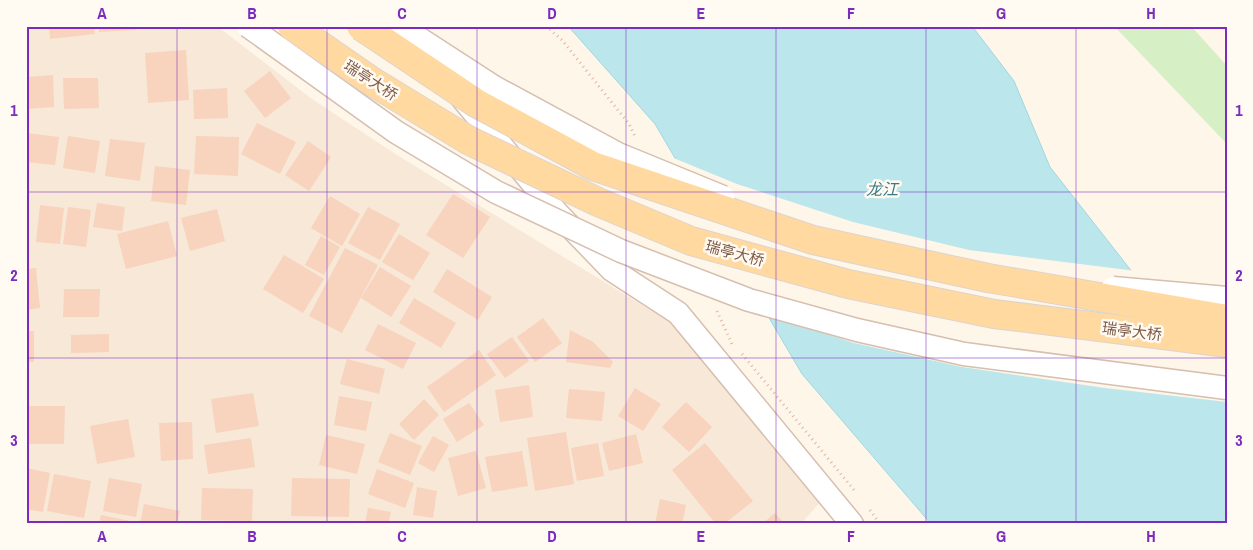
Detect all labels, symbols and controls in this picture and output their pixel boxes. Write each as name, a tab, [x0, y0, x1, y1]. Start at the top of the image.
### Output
text: A	[97, 2, 107, 24]
text: B	[247, 2, 257, 24]
text: C	[397, 2, 407, 24]
text: D	[547, 2, 557, 24]
text: E	[697, 2, 706, 24]
text: F	[847, 2, 855, 24]
text: G	[996, 2, 1006, 24]
text: H	[1146, 2, 1156, 24]
street label: 瑞亭大桥	[340, 55, 402, 105]
text: 1	[10, 99, 18, 121]
text: 1	[1235, 99, 1243, 121]
water label: 龙江	[866, 178, 900, 200]
street label: 瑞亭大桥	[703, 235, 767, 271]
text: 2	[10, 264, 18, 286]
text: 2	[1235, 264, 1243, 286]
street label: 瑞亭大桥	[1101, 317, 1163, 345]
text: 3	[10, 429, 18, 451]
text: 3	[1235, 429, 1243, 451]
text: A	[97, 525, 107, 547]
text: B	[247, 525, 257, 547]
text: C	[397, 525, 407, 547]
text: D	[547, 525, 557, 547]
text: E	[697, 525, 706, 547]
text: F	[847, 525, 855, 547]
text: G	[996, 525, 1006, 547]
text: H	[1146, 525, 1156, 547]

